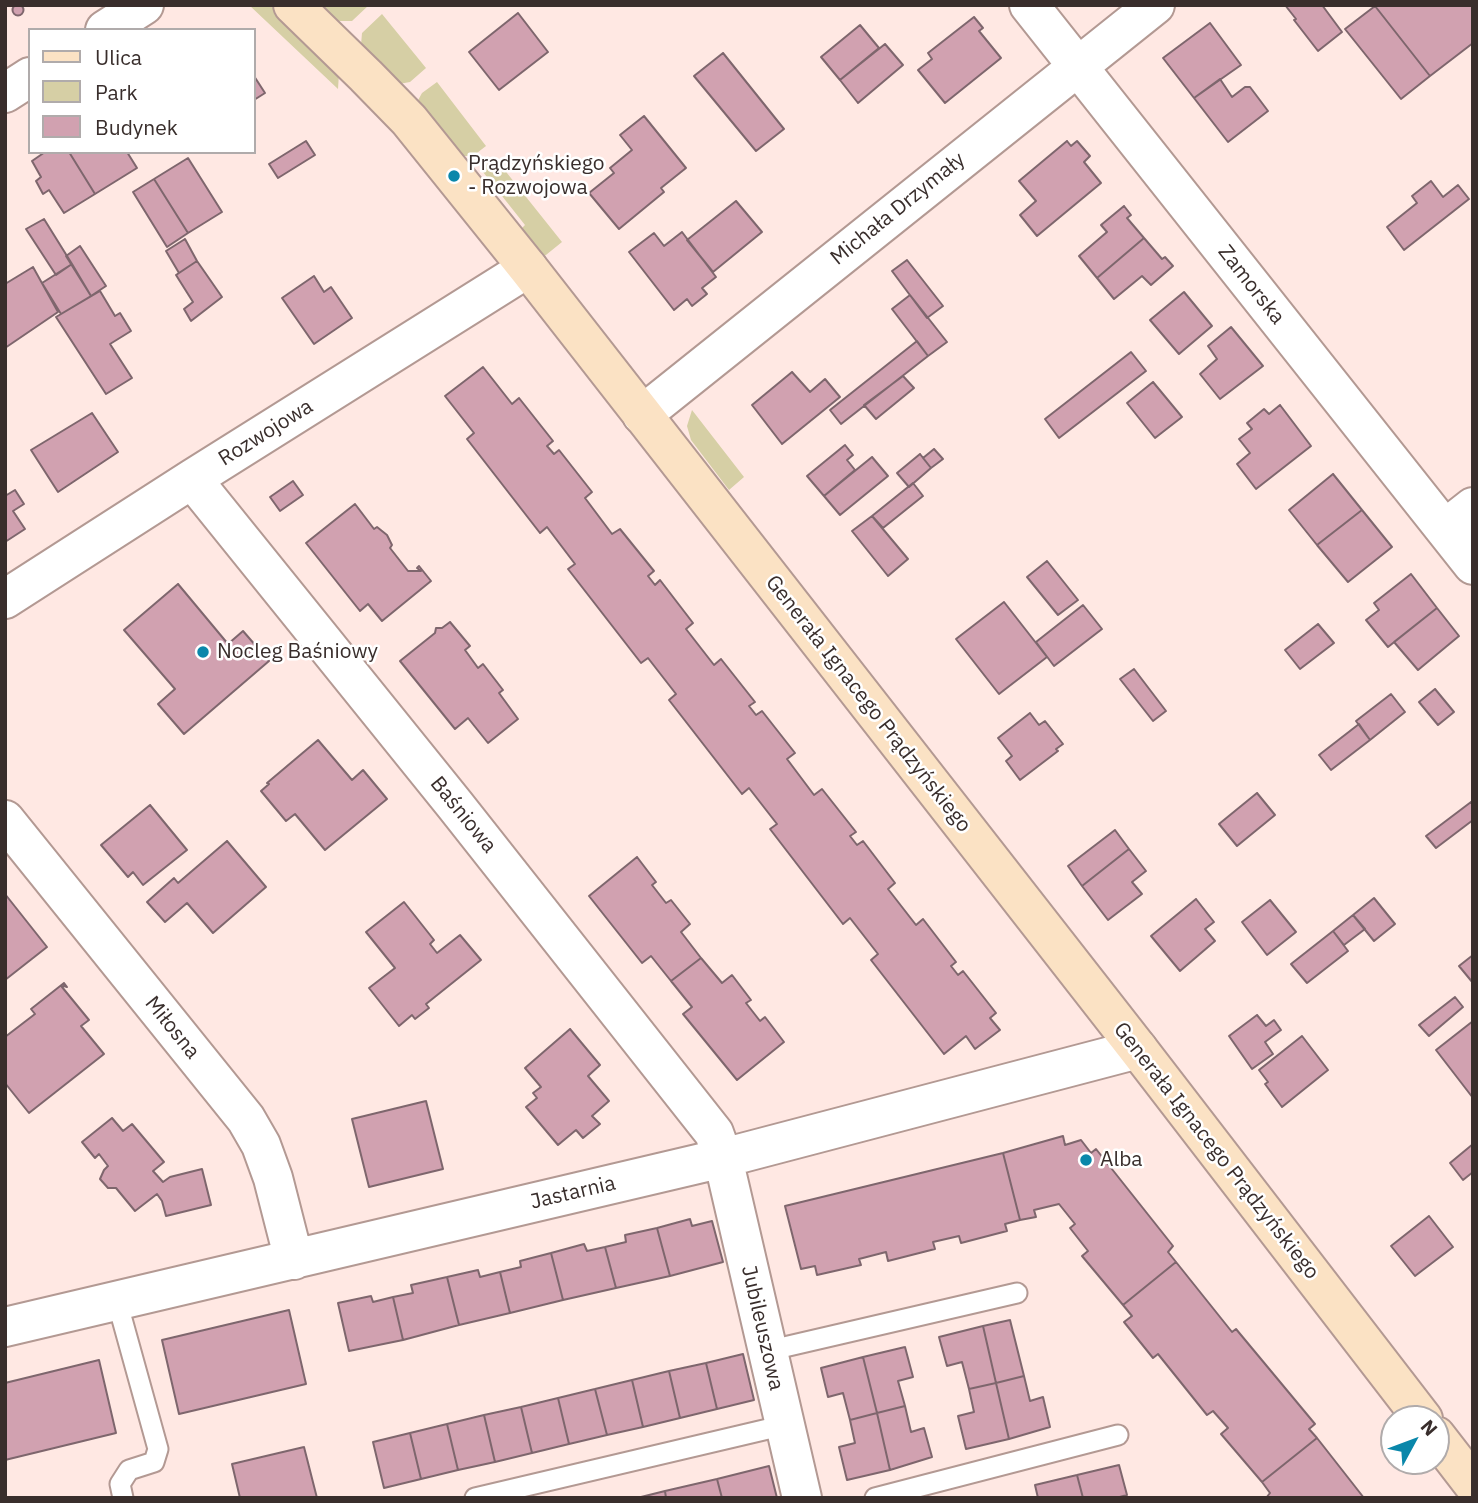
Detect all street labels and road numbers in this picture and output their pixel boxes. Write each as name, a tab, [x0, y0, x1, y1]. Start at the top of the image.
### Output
street label: Michała Drzymały	[826, 147, 970, 271]
street label: Zamorska	[1212, 240, 1290, 330]
street label: Rozwojowa	[214, 394, 318, 472]
street label: Generała Ignacego Prądzyńskiego	[760, 570, 976, 838]
street label: Baśniowa	[425, 772, 501, 858]
street label: Miłosna	[139, 992, 205, 1064]
street label: Generała Ignacego Prądzyńskiego	[1108, 1017, 1324, 1285]
street label: Jastarnia	[528, 1171, 618, 1215]
street label: Jubileuszowa	[735, 1263, 789, 1393]

